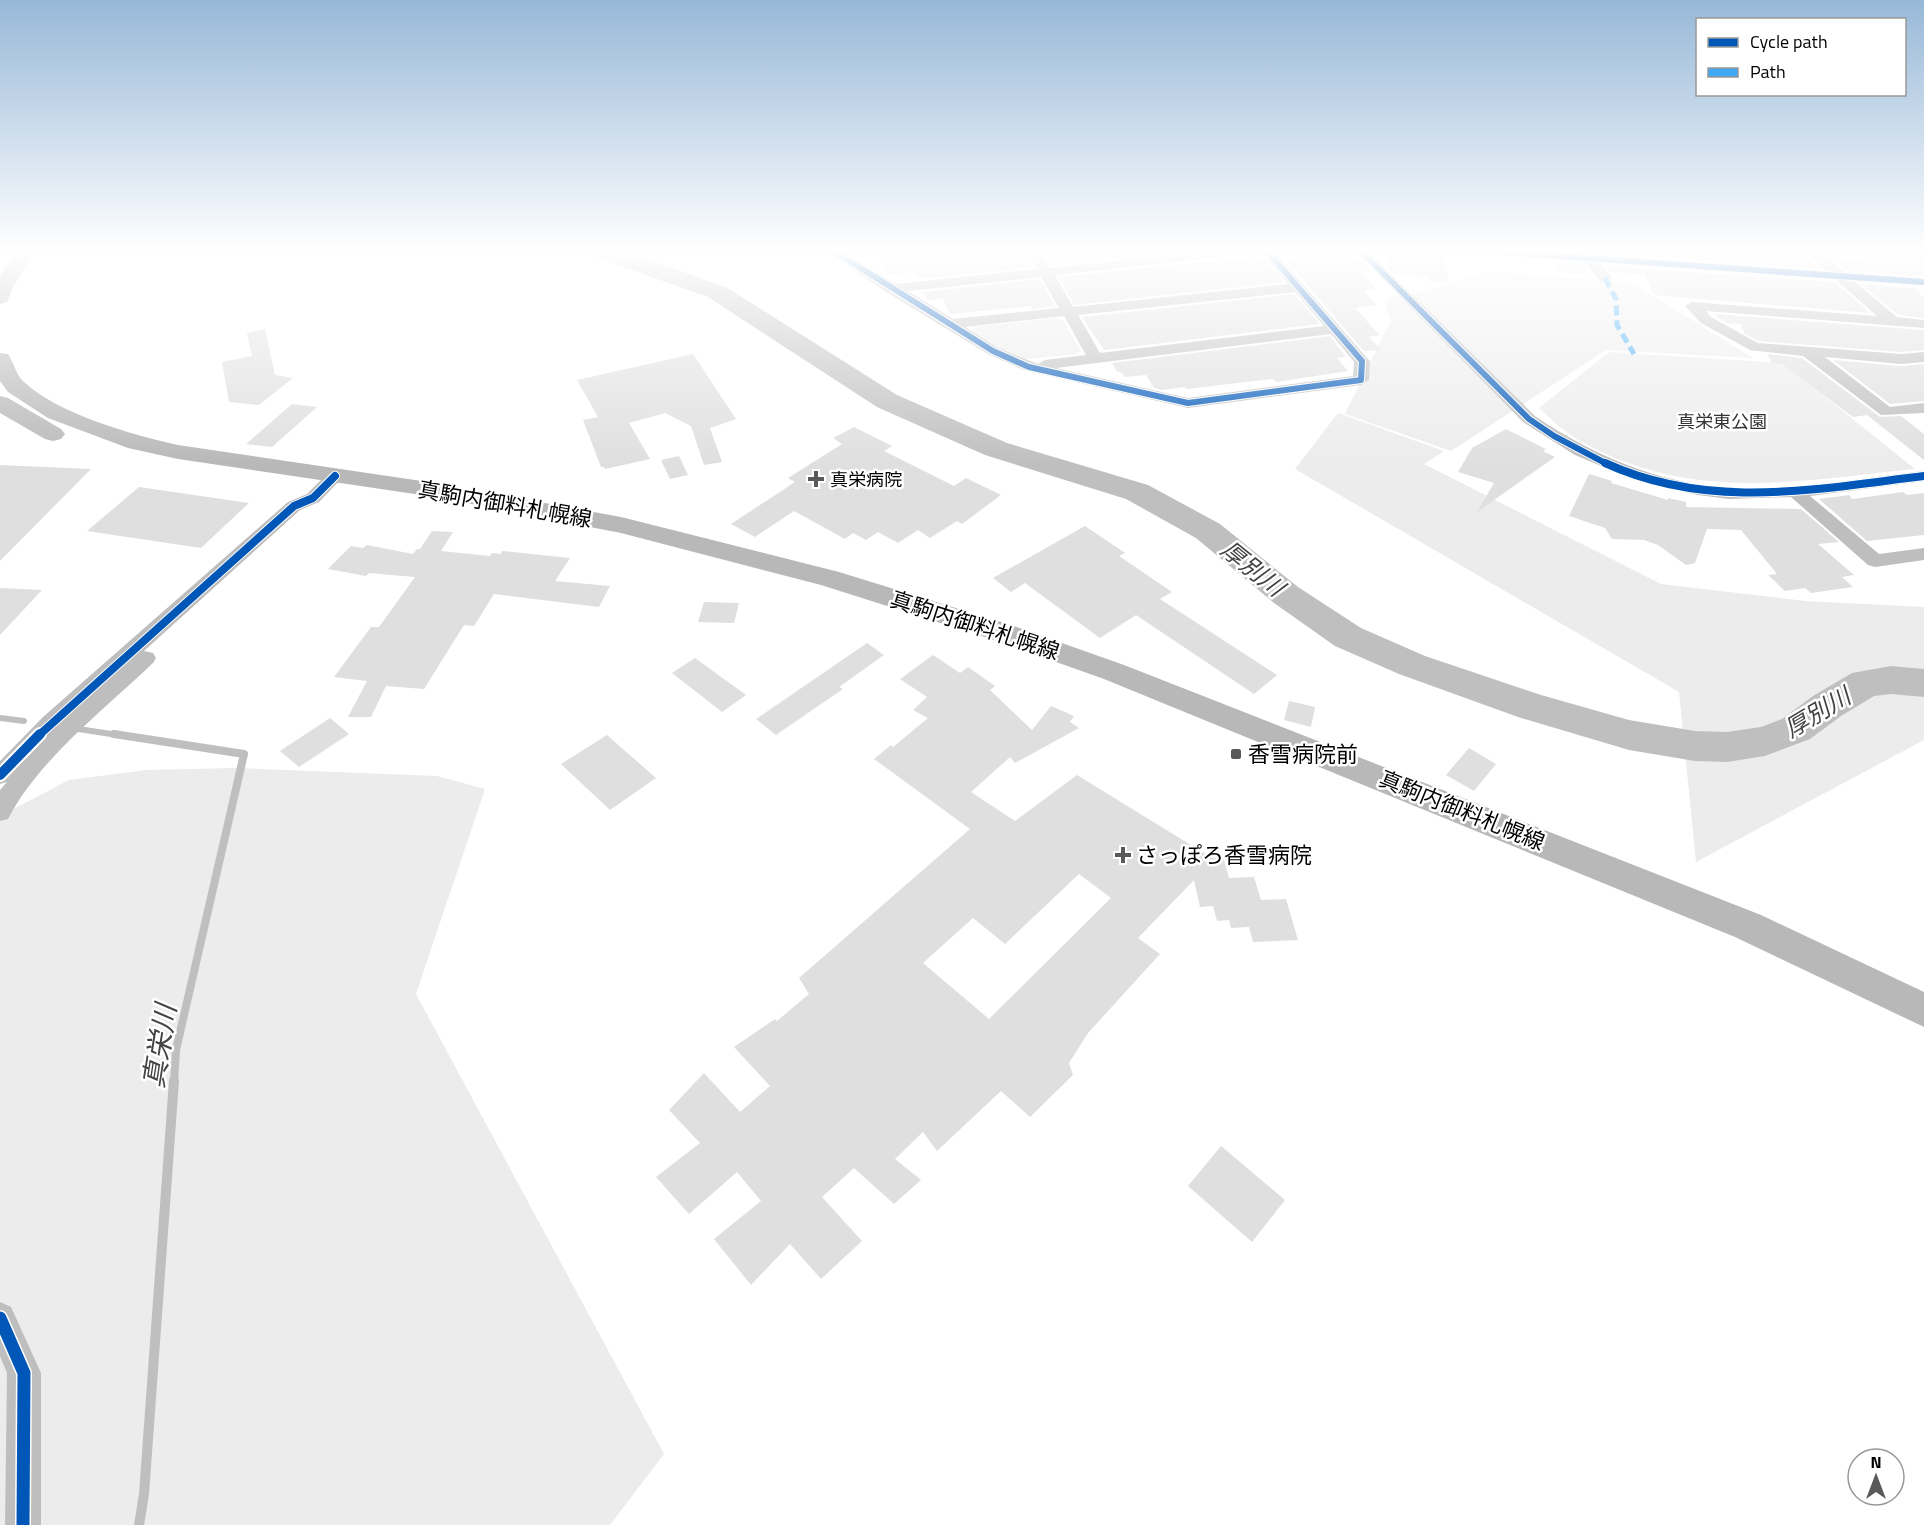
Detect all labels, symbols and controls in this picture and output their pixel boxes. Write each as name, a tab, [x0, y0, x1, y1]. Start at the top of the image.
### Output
legend	[1696, 18, 1906, 96]
text: Cycle path	[1750, 28, 1828, 55]
text: Path	[1750, 58, 1786, 85]
park label: 真栄東公園	[1677, 408, 1767, 435]
place label: 真栄病院	[830, 466, 902, 493]
marker: 真栄病院	[807, 470, 825, 488]
street label: 真駒内御料札幌線	[415, 472, 595, 536]
water label: 厚別川	[1214, 531, 1295, 607]
street label: 真駒内御料札幌線	[886, 582, 1064, 668]
water label: 厚別川	[1777, 676, 1860, 746]
place label: 香雪病院前	[1248, 737, 1358, 771]
marker: 香雪病院前	[1229, 747, 1243, 761]
street label: 真駒内御料札幌線	[1374, 761, 1550, 859]
place label: さっぽろ香雪病院	[1136, 838, 1312, 872]
marker: さっぽろ香雪病院	[1114, 846, 1132, 864]
water label: 真栄川	[131, 998, 187, 1091]
north arrow	[1846, 1447, 1906, 1507]
text: N	[1870, 1450, 1882, 1474]

